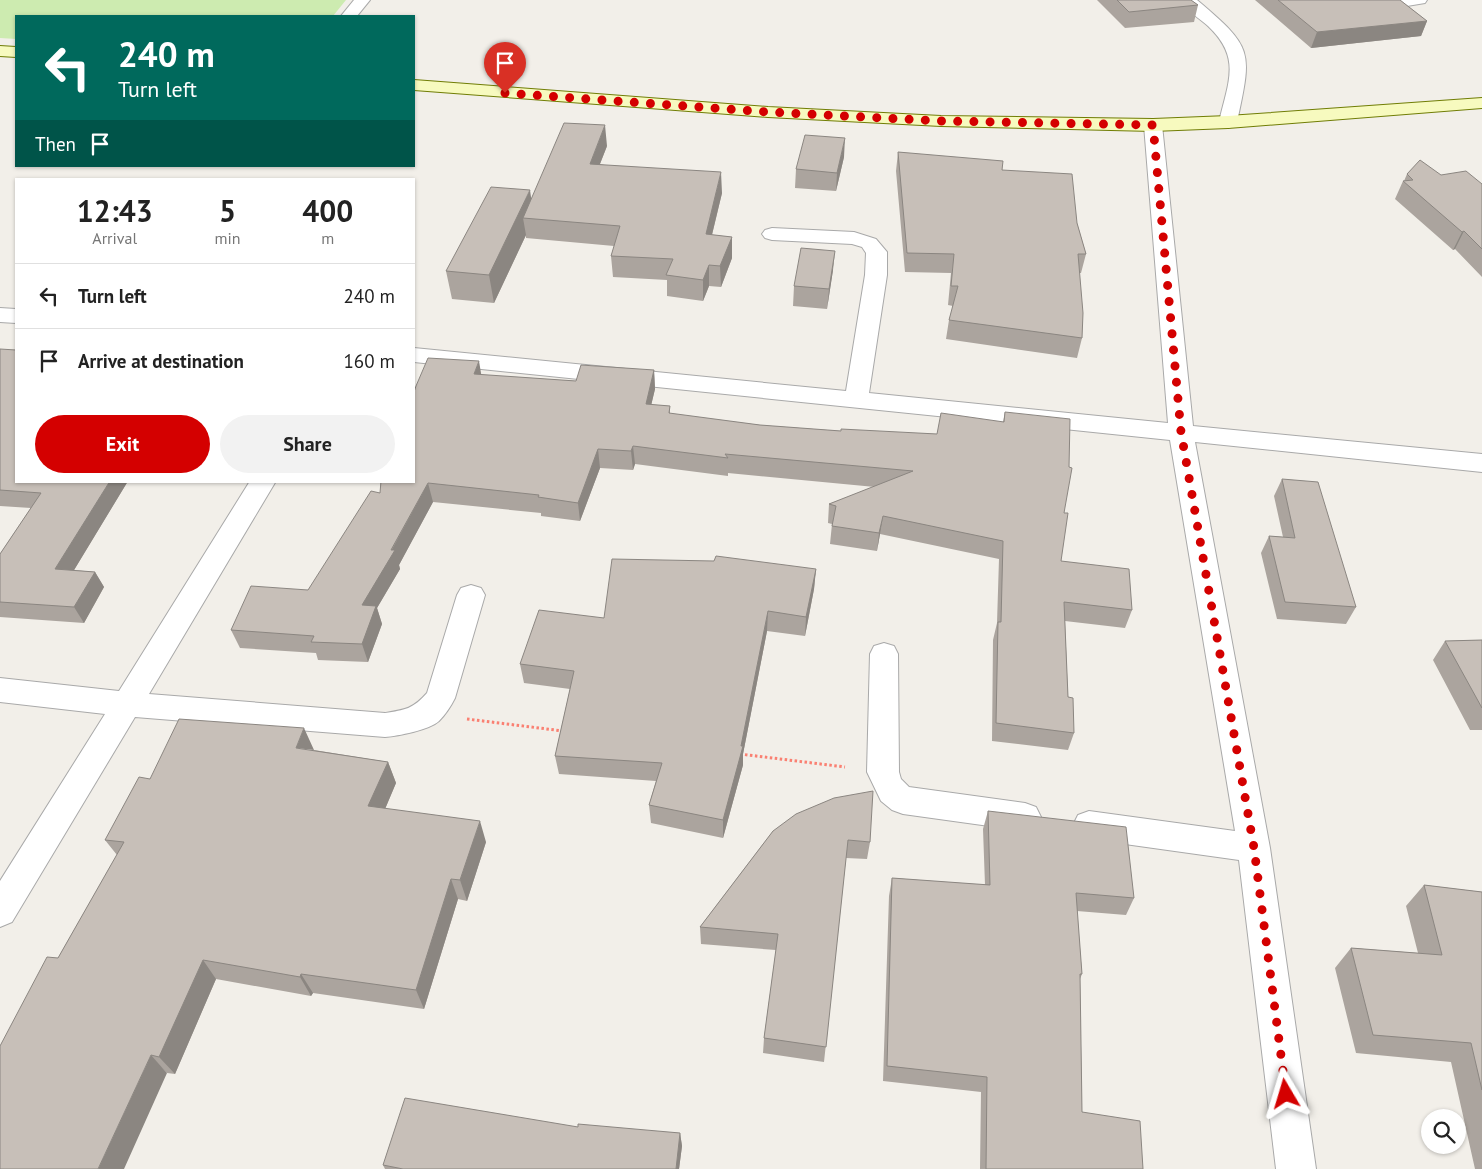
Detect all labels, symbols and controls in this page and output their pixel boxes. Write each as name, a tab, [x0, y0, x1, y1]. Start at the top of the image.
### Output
text: 240 m	[118, 31, 215, 77]
icon: left	[35, 35, 100, 100]
pin	[484, 42, 526, 93]
icon: arrive	[491, 49, 519, 77]
text: Turn left	[118, 75, 197, 103]
icon: arrive	[86, 130, 114, 158]
text: Then	[35, 132, 76, 156]
text: 12:43	[77, 191, 153, 230]
text: 5	[219, 191, 236, 230]
text: 400	[302, 191, 353, 230]
text: Arrival	[92, 228, 137, 248]
text: min	[215, 228, 241, 248]
text: m	[321, 228, 334, 248]
icon: left	[35, 282, 63, 310]
text: Turn left	[78, 284, 147, 308]
text: 240 m	[343, 284, 395, 308]
icon: arrive	[35, 347, 63, 375]
text: Arrive at destination	[78, 349, 244, 373]
text: 160 m	[343, 349, 395, 373]
button: Exit	[35, 415, 210, 473]
button: Share	[220, 415, 395, 473]
position arrow	[1259, 1067, 1311, 1119]
map controls	[1421, 1109, 1466, 1154]
button: search	[1421, 1109, 1466, 1154]

